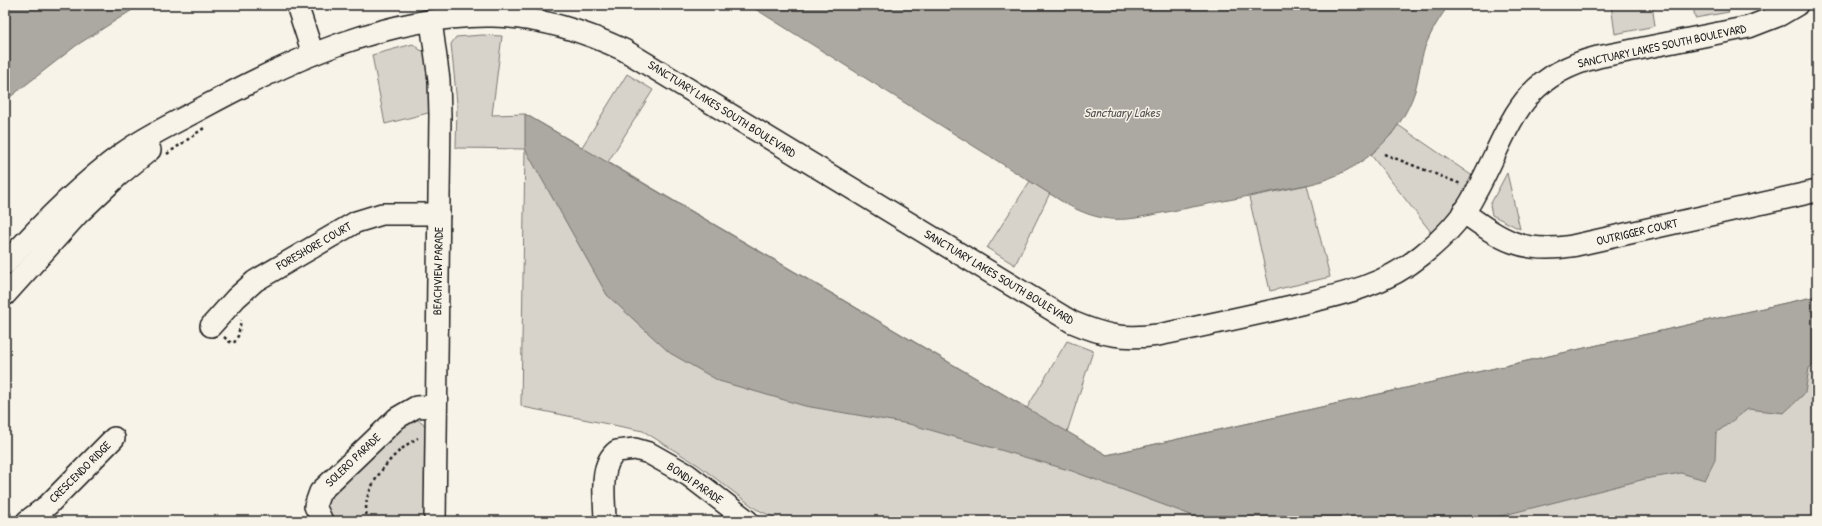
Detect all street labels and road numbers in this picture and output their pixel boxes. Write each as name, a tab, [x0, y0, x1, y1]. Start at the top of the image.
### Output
street label: SANCTUARY LAKES SOUTH BOULEVARD	[1576, 19, 1748, 72]
street label: SANCTUARY LAKES SOUTH BOULEVARD	[645, 56, 800, 161]
street label: OUTRIGGER COURT	[1594, 214, 1680, 249]
street label: FORESHORE COURT	[272, 217, 355, 274]
street label: SANCTUARY LAKES SOUTH BOULEVARD	[921, 225, 1077, 328]
street label: BEACHVIEW PARADE	[428, 226, 447, 315]
street label: SOLERO PARADE	[321, 428, 385, 490]
street label: CRESCENDO RIDGE	[45, 436, 115, 506]
street label: BONDI PARADE	[664, 458, 727, 508]

